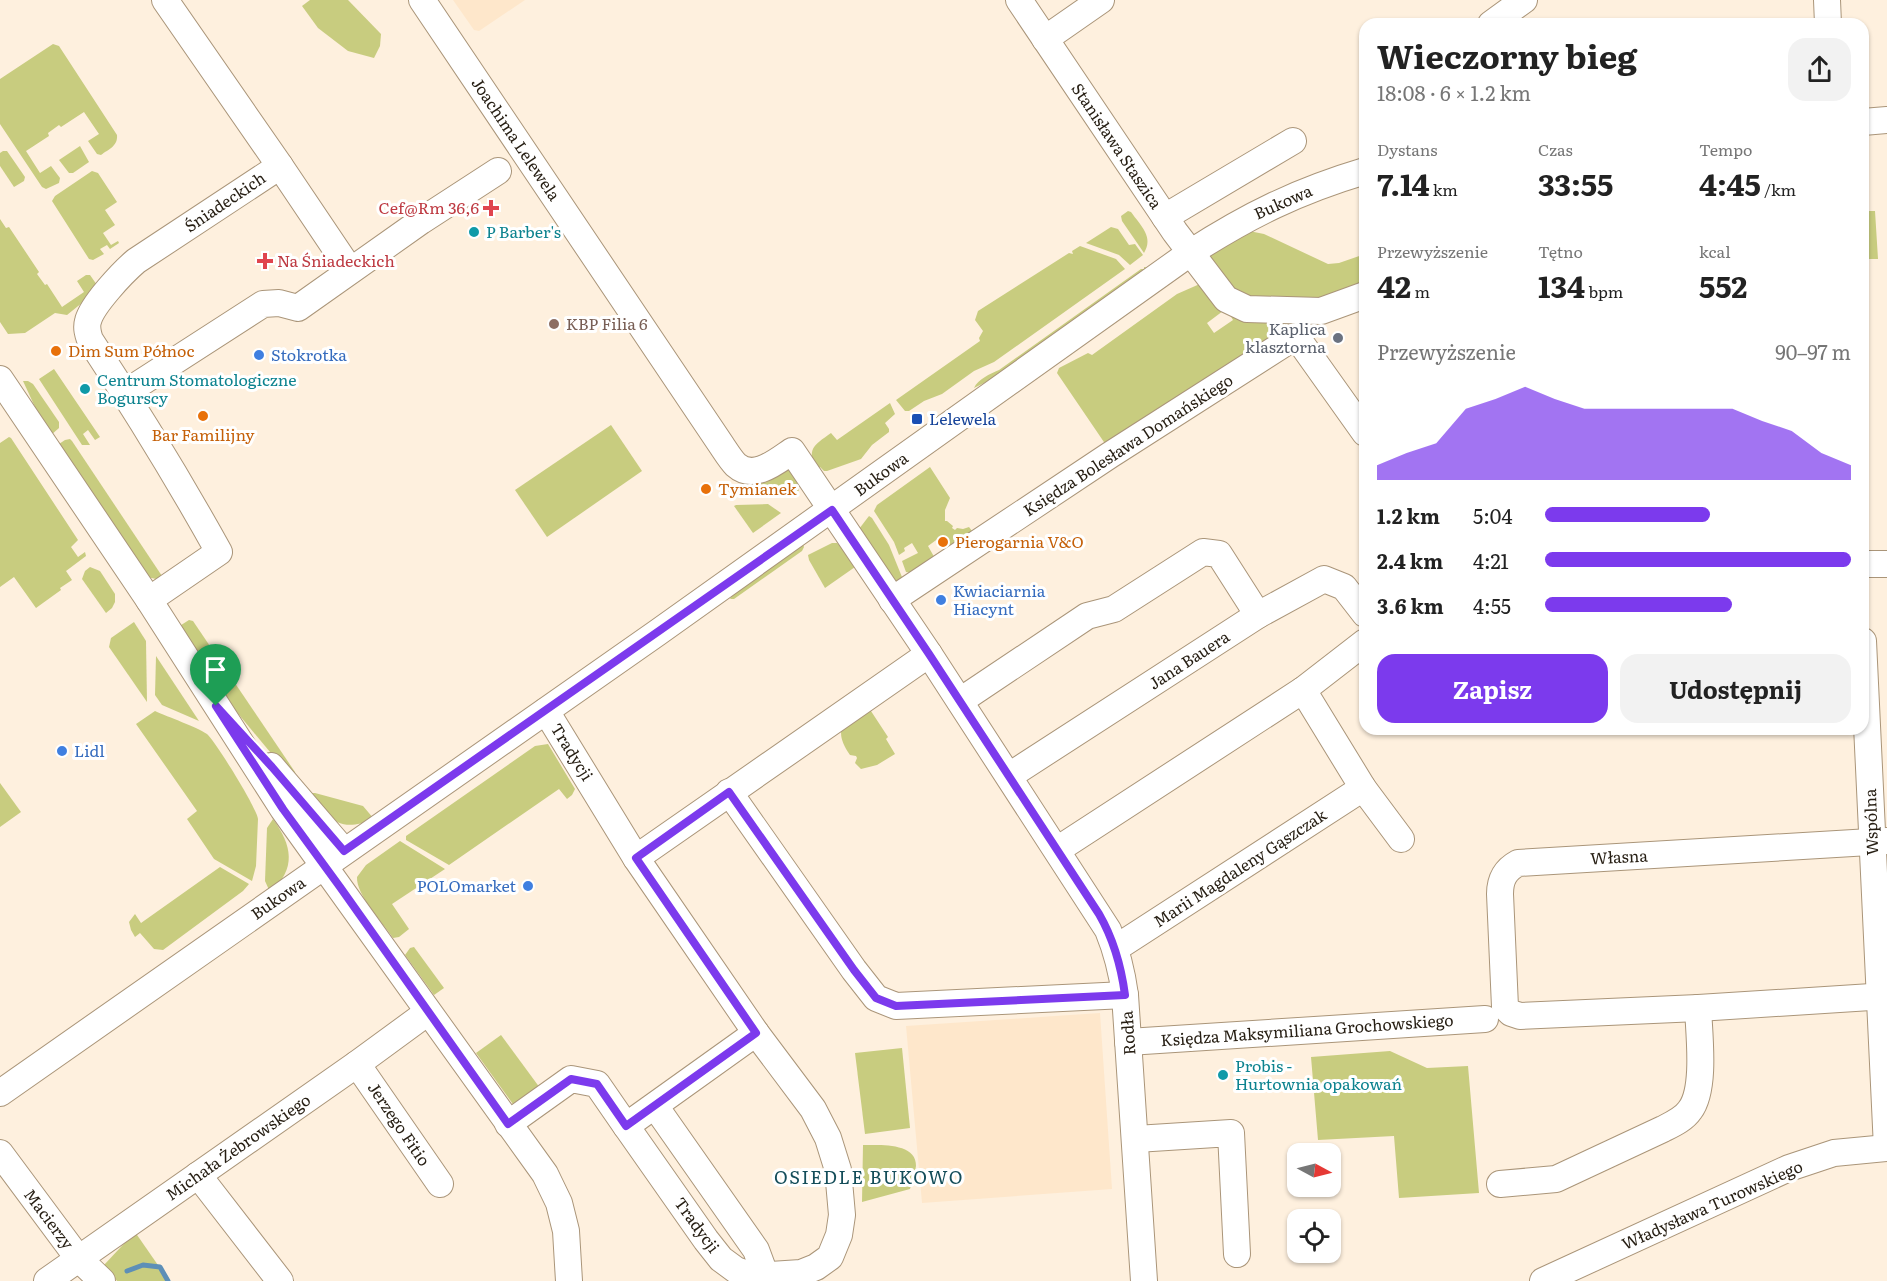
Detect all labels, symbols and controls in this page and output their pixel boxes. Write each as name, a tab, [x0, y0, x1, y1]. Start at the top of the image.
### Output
text: Wieczorny bieg	[1377, 30, 1637, 79]
button: share	[1788, 38, 1851, 101]
street label: Joachima Lelewela	[466, 72, 567, 205]
text: 18:08 · 6 × 1.2 km	[1377, 77, 1531, 107]
street label: Stanisława Staszica	[1067, 78, 1169, 213]
text: Dystans	[1377, 137, 1437, 161]
text: Czas	[1538, 137, 1573, 161]
text: Tempo	[1699, 137, 1752, 161]
text: 7.14	[1377, 161, 1429, 205]
text: 33:55	[1538, 161, 1613, 205]
text: 4:45	[1699, 161, 1761, 205]
street label: Śniadeckich	[179, 165, 270, 237]
street label: Bukowa	[1250, 177, 1316, 225]
text: km	[1429, 177, 1458, 201]
text: /km	[1761, 177, 1796, 201]
place label: Cef@Rm 36,6	[378, 195, 479, 219]
marker: Cef@Rm 36,6	[484, 201, 498, 215]
place label: P Barber's	[486, 219, 561, 243]
marker: P Barber's	[467, 225, 481, 239]
text: Przewyższenie	[1377, 239, 1488, 263]
text: Tętno	[1538, 239, 1583, 263]
text: kcal	[1699, 239, 1731, 263]
place label: Na Śniadeckich	[277, 248, 395, 272]
marker: Na Śniadeckich	[258, 254, 272, 268]
text: 42	[1377, 263, 1411, 307]
text: 134	[1538, 263, 1585, 307]
text: 552	[1699, 263, 1747, 307]
text: m	[1411, 279, 1430, 303]
text: bpm	[1585, 279, 1623, 303]
place label: KBP Filia 6	[566, 311, 648, 335]
place label: Kaplica klasztorna	[1245, 316, 1326, 358]
marker: KBP Filia 6	[547, 317, 561, 331]
marker: Kaplica klasztorna	[1331, 331, 1345, 345]
text: Przewyższenie	[1377, 336, 1516, 366]
text: 90–97 m	[1775, 336, 1851, 366]
place label: Dim Sum Północ	[68, 338, 194, 362]
place label: Stokrotka	[271, 342, 347, 366]
marker: Dim Sum Północ	[49, 344, 63, 358]
marker: Stokrotka	[252, 348, 266, 362]
place label: Centrum Stomatologiczne Bogurscy	[97, 367, 297, 409]
street label: Księdza Bolesława Domańskiego	[1018, 367, 1237, 521]
marker: Centrum Stomatologiczne Bogurscy	[78, 382, 92, 396]
place label: Lelewela	[929, 406, 997, 430]
marker: Bar Familijny	[196, 409, 210, 423]
marker: Lelewela	[910, 412, 924, 426]
place label: Bar Familijny	[152, 422, 255, 446]
street label: Bukowa	[848, 445, 913, 501]
place label: Tymianek	[718, 476, 797, 500]
marker: Tymianek	[699, 482, 713, 496]
text: 1.2 km	[1377, 500, 1440, 530]
text: 5:04	[1473, 500, 1512, 530]
place label: Pierogarnia V&O	[955, 529, 1084, 553]
marker: Pierogarnia V&O	[936, 535, 950, 549]
text: 2.4 km	[1377, 545, 1443, 575]
text: 4:21	[1473, 545, 1509, 575]
place label: Kwiaciarnia Hiacynt	[953, 578, 1046, 620]
text: 3.6 km	[1377, 590, 1444, 620]
text: 4:55	[1473, 590, 1511, 620]
marker: Kwiaciarnia Hiacynt	[934, 593, 948, 607]
street label: Jana Bauera	[1143, 624, 1234, 694]
pin	[190, 644, 241, 706]
icon: arrive	[199, 653, 232, 686]
button: Zapisz	[1377, 654, 1608, 723]
button: Udostępnij	[1620, 654, 1851, 723]
street label: Tradycji	[546, 718, 600, 785]
place label: Lidl	[74, 738, 105, 762]
marker: Lidl	[55, 744, 69, 758]
street label: Wspólna	[1857, 788, 1883, 856]
street label: Marii Magdaleny Gąszczak	[1148, 802, 1331, 932]
street label: Własna	[1589, 842, 1649, 869]
street label: Bukowa	[245, 869, 310, 925]
place label: POLOmarket	[417, 873, 517, 897]
marker: POLOmarket	[521, 879, 535, 893]
street label: Księdza Maksymiliana Grochowskiego	[1160, 1007, 1454, 1051]
street label: Rodła	[1113, 1010, 1141, 1056]
place label: Probis - Hurtownia opakowań	[1235, 1053, 1402, 1095]
marker: Probis - Hurtownia opakowań	[1216, 1068, 1230, 1082]
street label: Jerzego Fitio	[363, 1077, 437, 1170]
street label: Michała Żebrowskiego	[160, 1087, 315, 1205]
north arrow	[1287, 1143, 1341, 1197]
map controls	[1287, 1143, 1341, 1263]
street label: Władysława Turowskiego	[1617, 1153, 1806, 1255]
district label: OSIEDLE BUKOWO	[774, 1163, 964, 1190]
street label: Macierzy	[19, 1183, 81, 1254]
street label: Tradycji	[669, 1192, 726, 1257]
button: locate	[1287, 1209, 1341, 1263]

